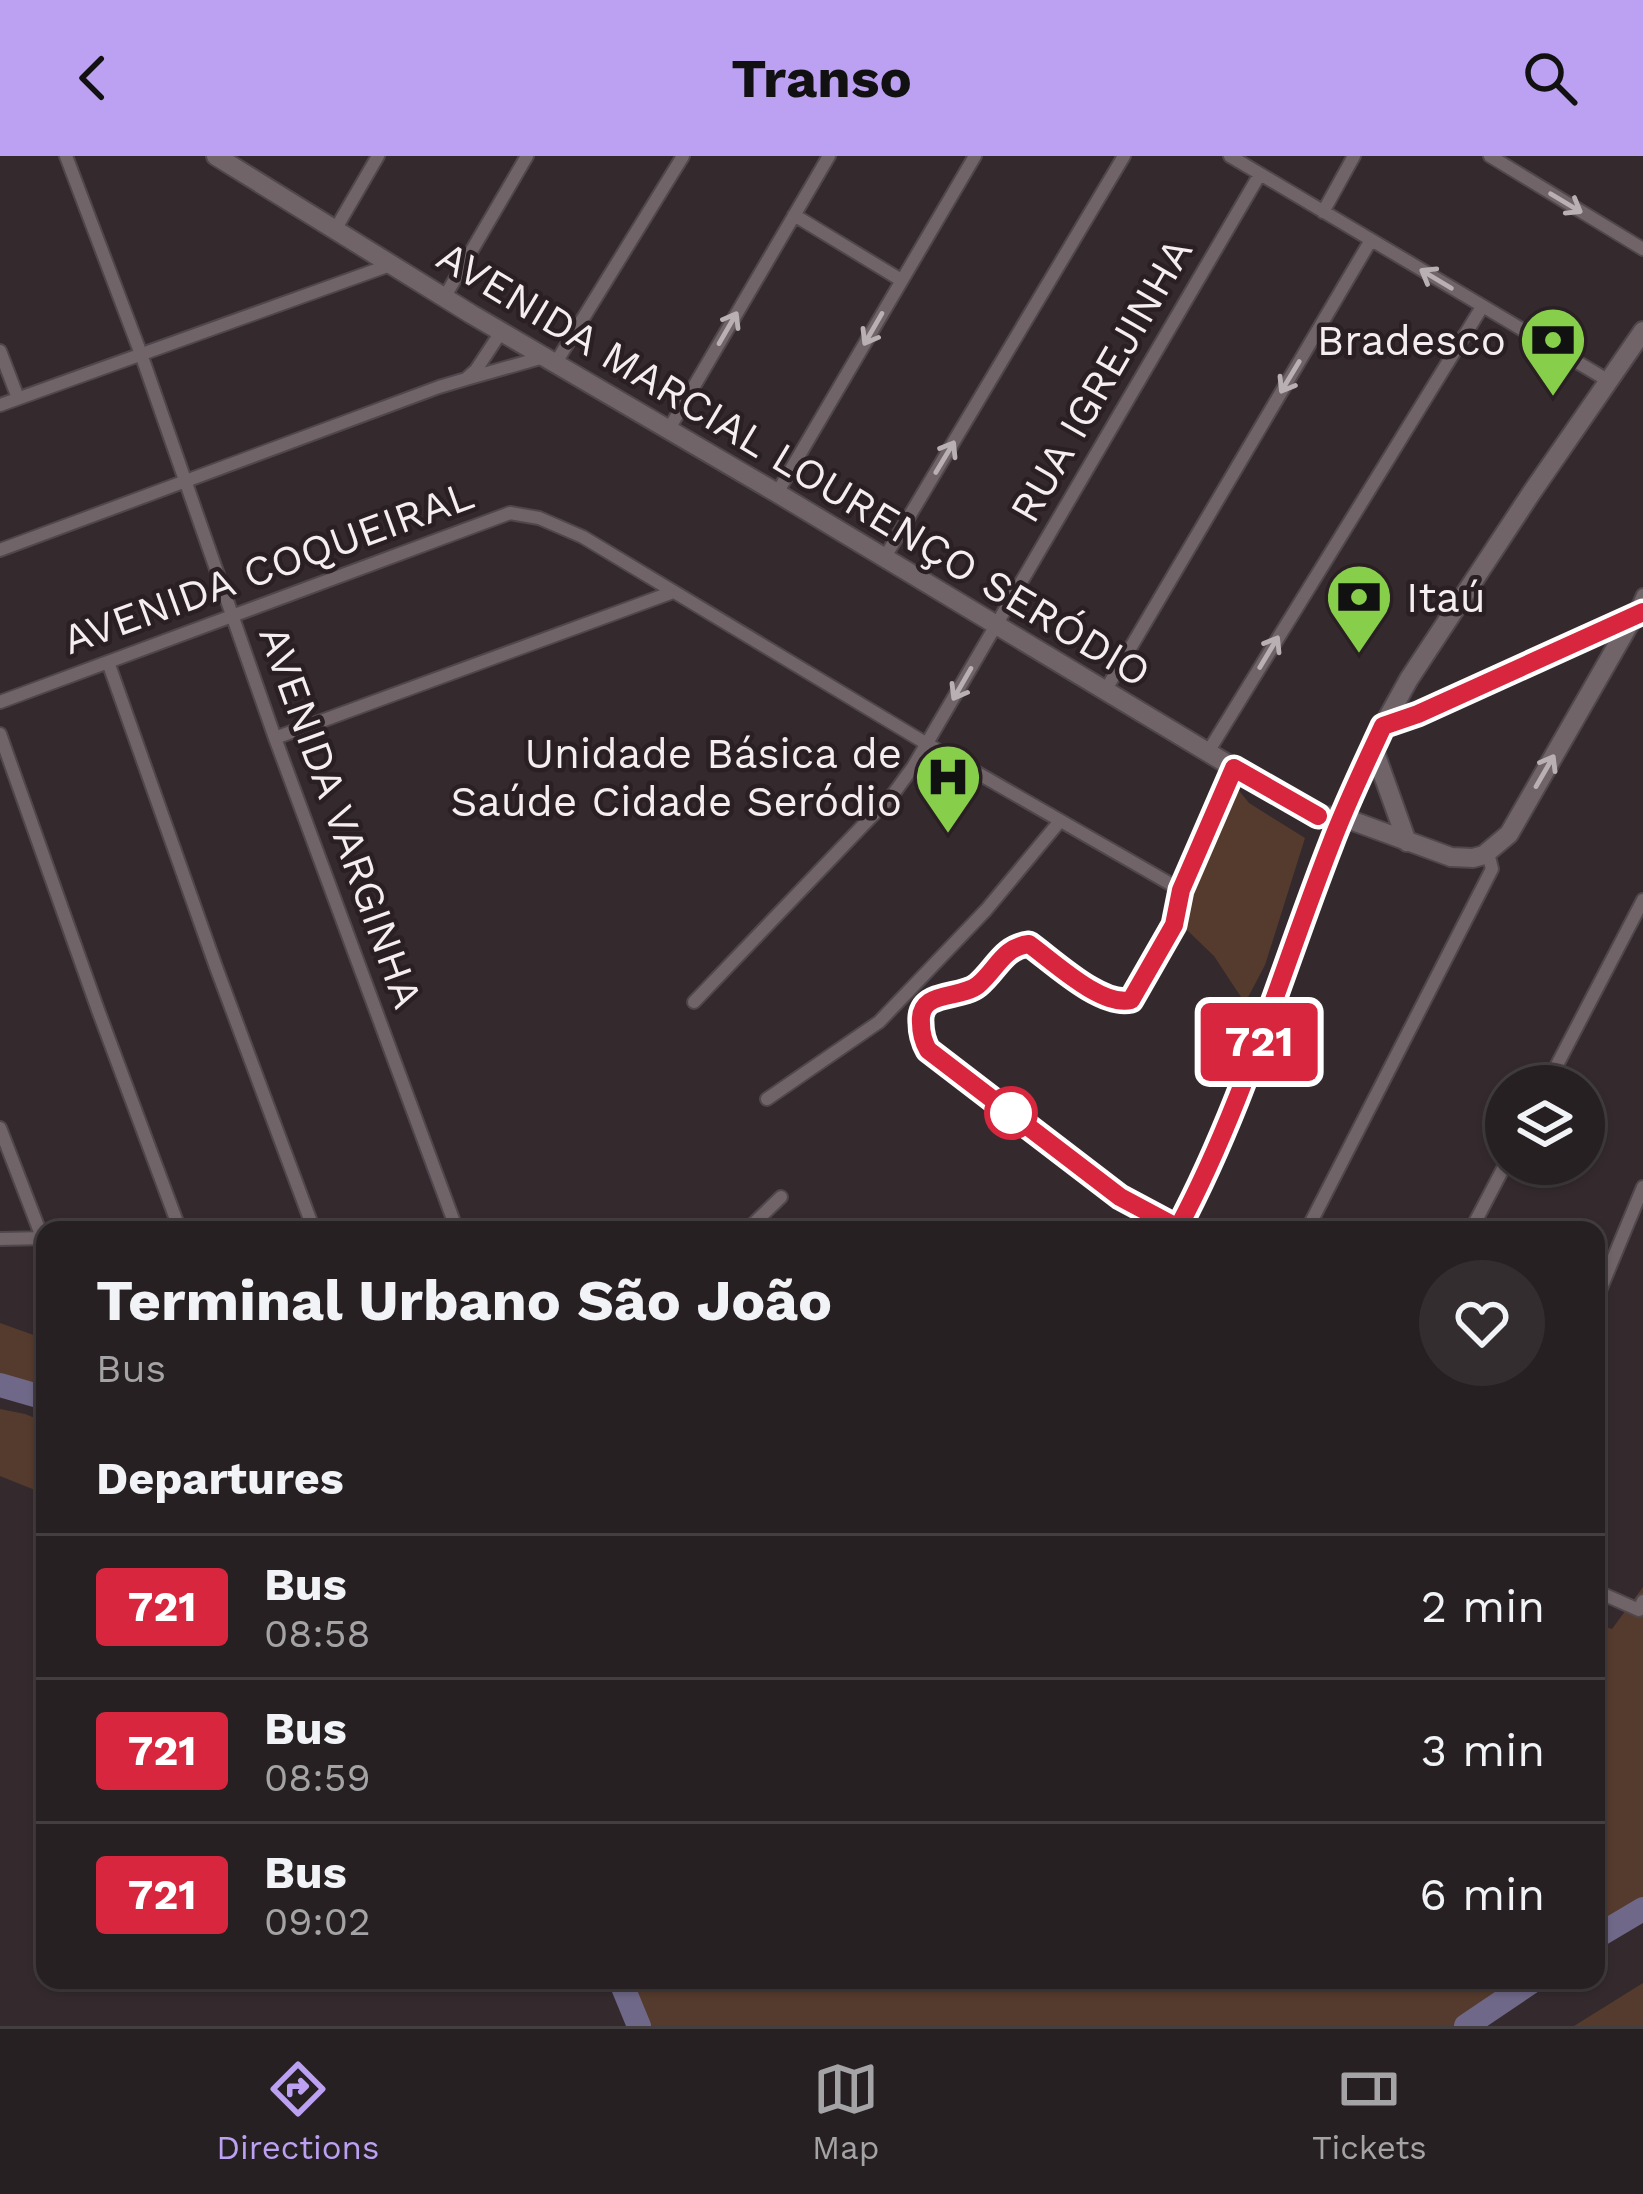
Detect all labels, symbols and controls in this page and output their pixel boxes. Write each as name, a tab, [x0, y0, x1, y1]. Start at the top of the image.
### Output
icon: back	[60, 45, 126, 111]
icon: search	[1517, 45, 1583, 111]
text: Transo	[731, 47, 912, 110]
one-way arrow	[1549, 191, 1583, 215]
street label: RUA IGREJINHA	[1000, 229, 1202, 531]
street label: AVENIDA MARCIAL LOURENÇO SERÓDIO	[429, 230, 1160, 697]
one-way arrow	[1420, 267, 1454, 291]
bank icon: Bradesco	[1518, 305, 1588, 399]
one-way arrow	[716, 311, 740, 346]
one-way arrow	[860, 311, 884, 346]
place label: Bradesco	[1317, 316, 1506, 365]
one-way arrow	[1277, 359, 1301, 394]
one-way arrow	[933, 441, 957, 475]
street label: AVENIDA COQUEIRAL	[56, 470, 480, 664]
bank icon: Itaú	[1324, 562, 1394, 656]
place label: Itaú	[1406, 573, 1486, 622]
street label: AVENIDA VARGINHA	[249, 619, 433, 1015]
one-way arrow	[1257, 636, 1281, 670]
one-way arrow	[949, 666, 973, 701]
place label: Unidade Básica de Saúde Cidade Seródio	[450, 729, 902, 826]
hospital icon: Unidade Básica de Saúde Cidade Seródio	[913, 742, 983, 836]
one-way arrow	[1534, 754, 1558, 789]
line badge: 721	[1190, 1003, 1328, 1081]
text: 721	[1225, 1017, 1293, 1066]
map controls	[1485, 1065, 1605, 1185]
button: layers	[1485, 1065, 1605, 1185]
unlabelled marker	[986, 1088, 1036, 1138]
button: heart	[1419, 1260, 1545, 1386]
text: Terminal Urbano São João	[96, 1267, 832, 1334]
text: Bus	[96, 1346, 166, 1391]
text: Departures	[96, 1452, 344, 1505]
text: Bus	[264, 1558, 347, 1611]
text: 2 min	[1421, 1580, 1545, 1633]
text: 721	[128, 1582, 196, 1631]
text: 08:58	[264, 1611, 371, 1656]
text: Bus	[264, 1702, 347, 1755]
text: 3 min	[1421, 1724, 1545, 1777]
text: 721	[128, 1726, 196, 1775]
text: 08:59	[264, 1755, 371, 1800]
text: Bus	[264, 1846, 347, 1899]
text: 6 min	[1420, 1868, 1545, 1921]
text: 721	[128, 1870, 196, 1919]
text: 09:02	[264, 1899, 371, 1944]
tab: Directions	[216, 2056, 379, 2167]
tab: Map	[812, 2056, 879, 2167]
tab: Tickets	[1312, 2056, 1427, 2167]

